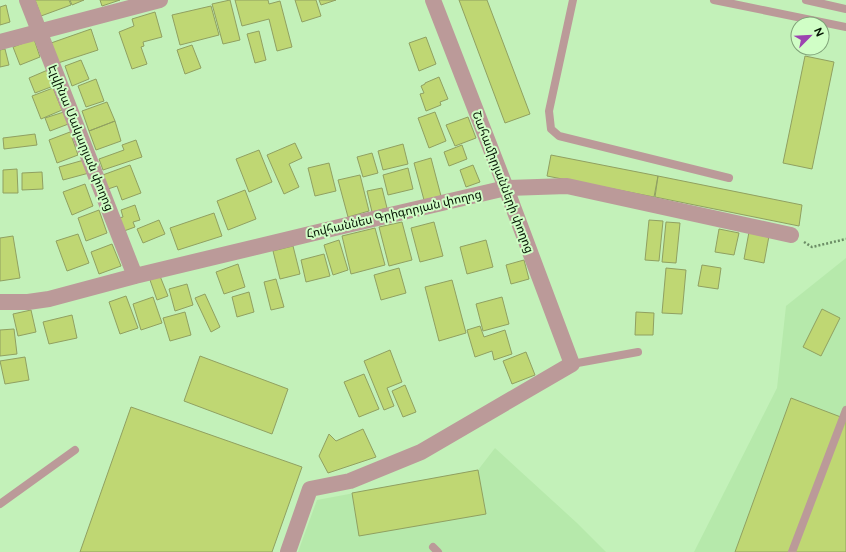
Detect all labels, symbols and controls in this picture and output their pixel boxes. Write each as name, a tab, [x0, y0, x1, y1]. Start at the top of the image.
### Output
north arrow	[790, 16, 830, 56]
text: N	[811, 26, 826, 39]
street label: Էլվինա Մակարյան փողոց	[45, 63, 117, 213]
street label: Շահամիրյանների փողոց	[469, 109, 537, 255]
street label: Հովհաննես Գրիգորյան փողոց	[305, 187, 483, 241]

